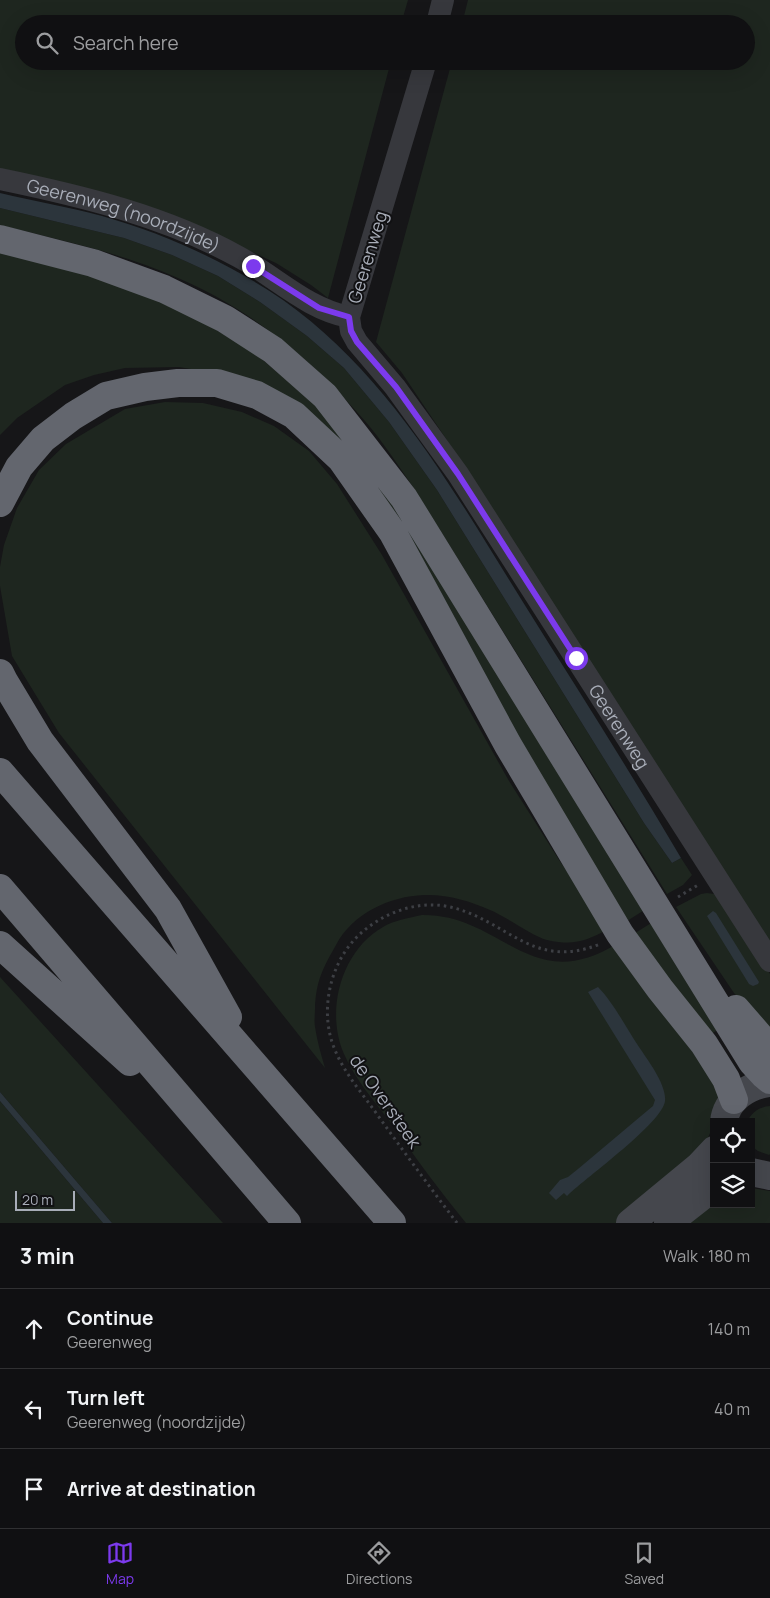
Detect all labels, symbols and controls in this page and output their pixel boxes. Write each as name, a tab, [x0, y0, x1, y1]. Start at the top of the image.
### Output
search box	[15, 15, 755, 70]
icon: search	[33, 29, 61, 57]
text: Search here	[73, 30, 179, 56]
street label: Geerenweg (noordzijde)	[25, 173, 225, 257]
street label: Geerenweg	[342, 208, 392, 306]
route end	[242, 255, 265, 278]
route start	[565, 647, 588, 670]
street label: Geerenweg	[584, 680, 656, 773]
street label: de Oversteek	[345, 1049, 428, 1154]
map controls	[710, 1118, 755, 1208]
button: locate	[710, 1118, 755, 1163]
button: layers	[710, 1163, 755, 1208]
scale bar	[15, 1188, 75, 1211]
text: 20 m	[22, 1190, 53, 1209]
text: 3 min	[20, 1242, 74, 1270]
text: Walk · 180 m	[663, 1245, 750, 1267]
text: Continue	[67, 1305, 153, 1331]
icon: ahead	[20, 1315, 48, 1343]
text: 140 m	[708, 1318, 750, 1340]
text: Geerenweg	[67, 1331, 152, 1353]
text: Turn left	[67, 1385, 145, 1411]
icon: left	[20, 1395, 48, 1423]
text: 40 m	[714, 1398, 750, 1420]
text: Geerenweg (noordzijde)	[67, 1411, 247, 1433]
icon: arrive	[20, 1475, 48, 1503]
text: Arrive at destination	[67, 1476, 256, 1502]
tab: Map	[106, 1539, 134, 1588]
tab: Directions	[346, 1539, 412, 1588]
tab: Saved	[625, 1539, 664, 1588]

